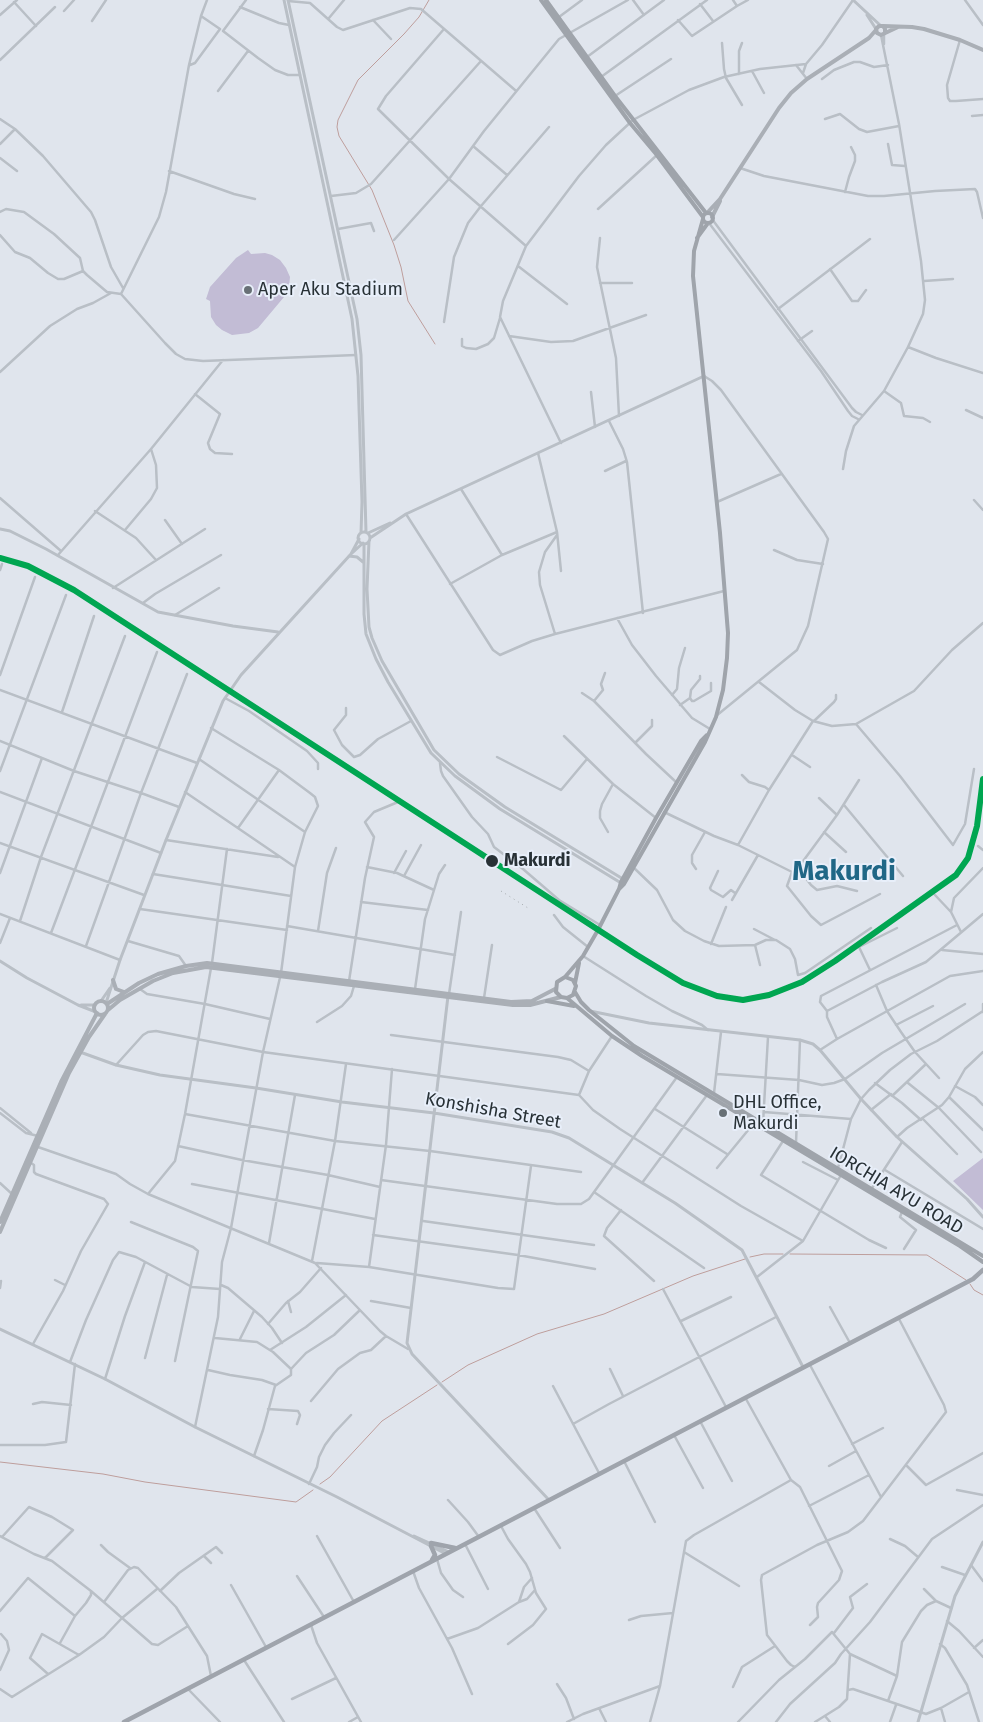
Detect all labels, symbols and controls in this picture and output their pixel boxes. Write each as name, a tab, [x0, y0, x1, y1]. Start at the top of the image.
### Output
place label: Aper Aku Stadium	[258, 279, 403, 301]
marker: Aper Aku Stadium	[242, 284, 254, 296]
place label: Makurdi	[504, 850, 571, 872]
marker: Makurdi	[484, 853, 500, 869]
district label: Makurdi	[792, 855, 896, 889]
street label: Konshisha Street	[423, 1088, 563, 1134]
place label: DHL Office, Makurdi	[733, 1092, 822, 1134]
marker: DHL Office, Makurdi	[717, 1107, 729, 1119]
street label: IORCHIA AYU ROAD	[825, 1143, 967, 1239]

